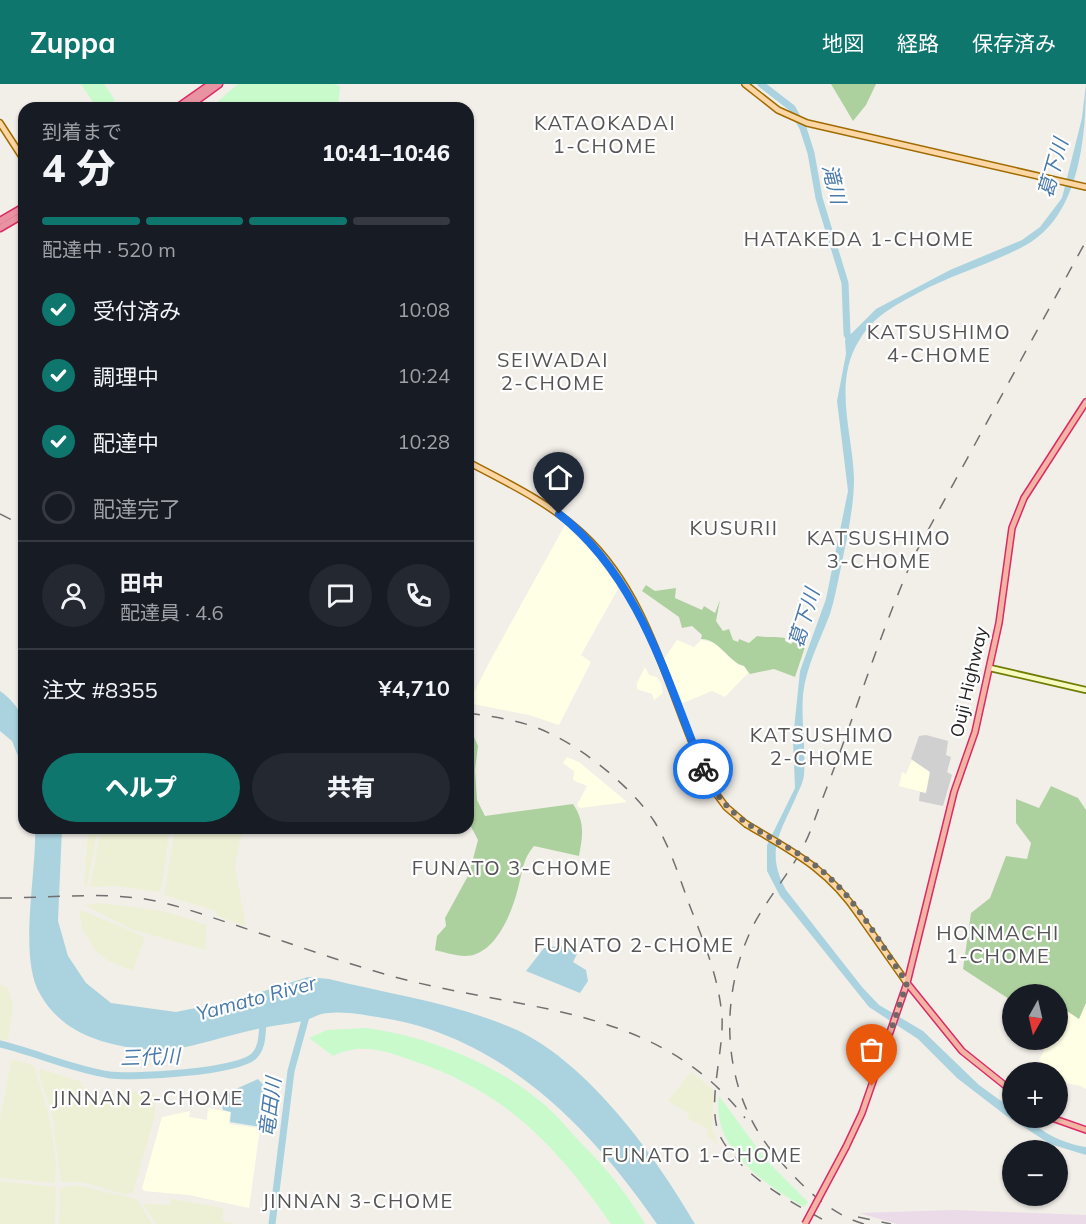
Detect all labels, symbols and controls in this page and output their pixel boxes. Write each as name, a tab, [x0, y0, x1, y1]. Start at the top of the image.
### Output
text: Zuppa	[30, 25, 116, 60]
text: 地図	[822, 30, 864, 56]
text: 経路	[897, 30, 939, 56]
text: 保存済み	[972, 30, 1056, 56]
district label: KATAOKADAI 1-CHOME	[534, 110, 676, 158]
text: 到着まで	[42, 119, 122, 144]
water label: 葛下川	[1032, 134, 1073, 200]
text: 10:41–10:46	[322, 139, 450, 167]
text: 4 分	[42, 143, 115, 192]
water label: 滝川	[818, 161, 852, 208]
district label: HATAKEDA 1-CHOME	[744, 226, 974, 251]
text: 配達中 · 520 m	[42, 237, 176, 262]
icon: check	[42, 293, 75, 326]
text: 受付済み	[93, 297, 181, 325]
text: 10:08	[397, 297, 450, 322]
district label: KATSUSHIMO 4-CHOME	[867, 319, 1011, 367]
district label: SEIWADAI 2-CHOME	[497, 347, 609, 395]
icon: check	[42, 359, 75, 392]
text: 調理中	[93, 363, 159, 391]
text: 10:24	[397, 363, 450, 388]
icon: check	[42, 425, 75, 458]
text: 配達中	[93, 429, 159, 457]
text: 10:28	[397, 429, 450, 454]
pin	[533, 452, 584, 514]
icon: home	[542, 461, 575, 494]
text: 配達完了	[93, 495, 181, 523]
district label: KUSURII	[690, 515, 778, 540]
district label: KATSUSHIMO 3-CHOME	[807, 525, 951, 573]
button: person	[42, 564, 105, 627]
button: chat	[309, 564, 372, 627]
button: phone	[387, 564, 450, 627]
text: 田中	[120, 569, 164, 597]
water label: 葛下川	[783, 584, 825, 650]
text: 配達員 · 4.6	[120, 600, 224, 625]
street label: Ouji Highway	[945, 624, 992, 739]
text: ¥4,710	[379, 674, 450, 702]
text: 注文 #8355	[42, 676, 158, 704]
district label: KATSUSHIMO 2-CHOME	[750, 722, 894, 770]
courier	[673, 739, 733, 799]
button: ヘルプ	[42, 753, 240, 822]
button: 共有	[252, 753, 450, 822]
icon: bike	[687, 753, 720, 786]
district label: FUNATO 3-CHOME	[412, 855, 612, 880]
district label: HONMACHI 1-CHOME	[936, 920, 1060, 968]
district label: FUNATO 2-CHOME	[534, 932, 734, 957]
water label: Yamato River	[193, 969, 319, 1026]
north arrow	[1002, 984, 1068, 1050]
map controls	[1002, 984, 1068, 1206]
pin	[846, 1024, 897, 1086]
icon: bag	[855, 1033, 888, 1066]
water label: 三代川	[120, 1043, 182, 1070]
button: +	[1002, 1062, 1068, 1128]
water label: 竜田川	[253, 1074, 286, 1138]
district label: JINNAN 2-CHOME	[52, 1085, 244, 1110]
button: −	[1002, 1140, 1068, 1206]
district label: FUNATO 1-CHOME	[602, 1142, 802, 1167]
district label: JINNAN 3-CHOME	[262, 1188, 454, 1213]

